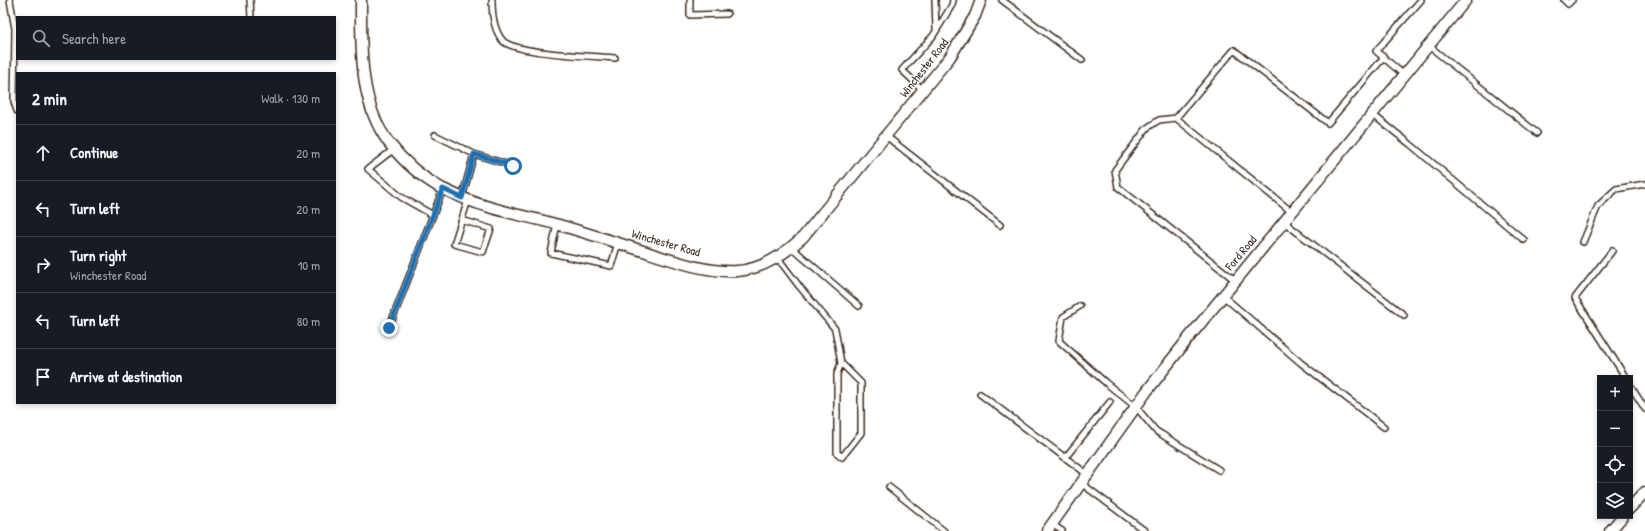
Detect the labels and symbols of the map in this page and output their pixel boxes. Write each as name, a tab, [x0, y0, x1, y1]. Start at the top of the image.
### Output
street label: Winchester Road	[895, 34, 952, 101]
route start	[504, 157, 522, 175]
street label: Winchester Road	[630, 225, 703, 260]
street label: Ford Road	[1220, 231, 1261, 275]
route end	[380, 319, 398, 337]

